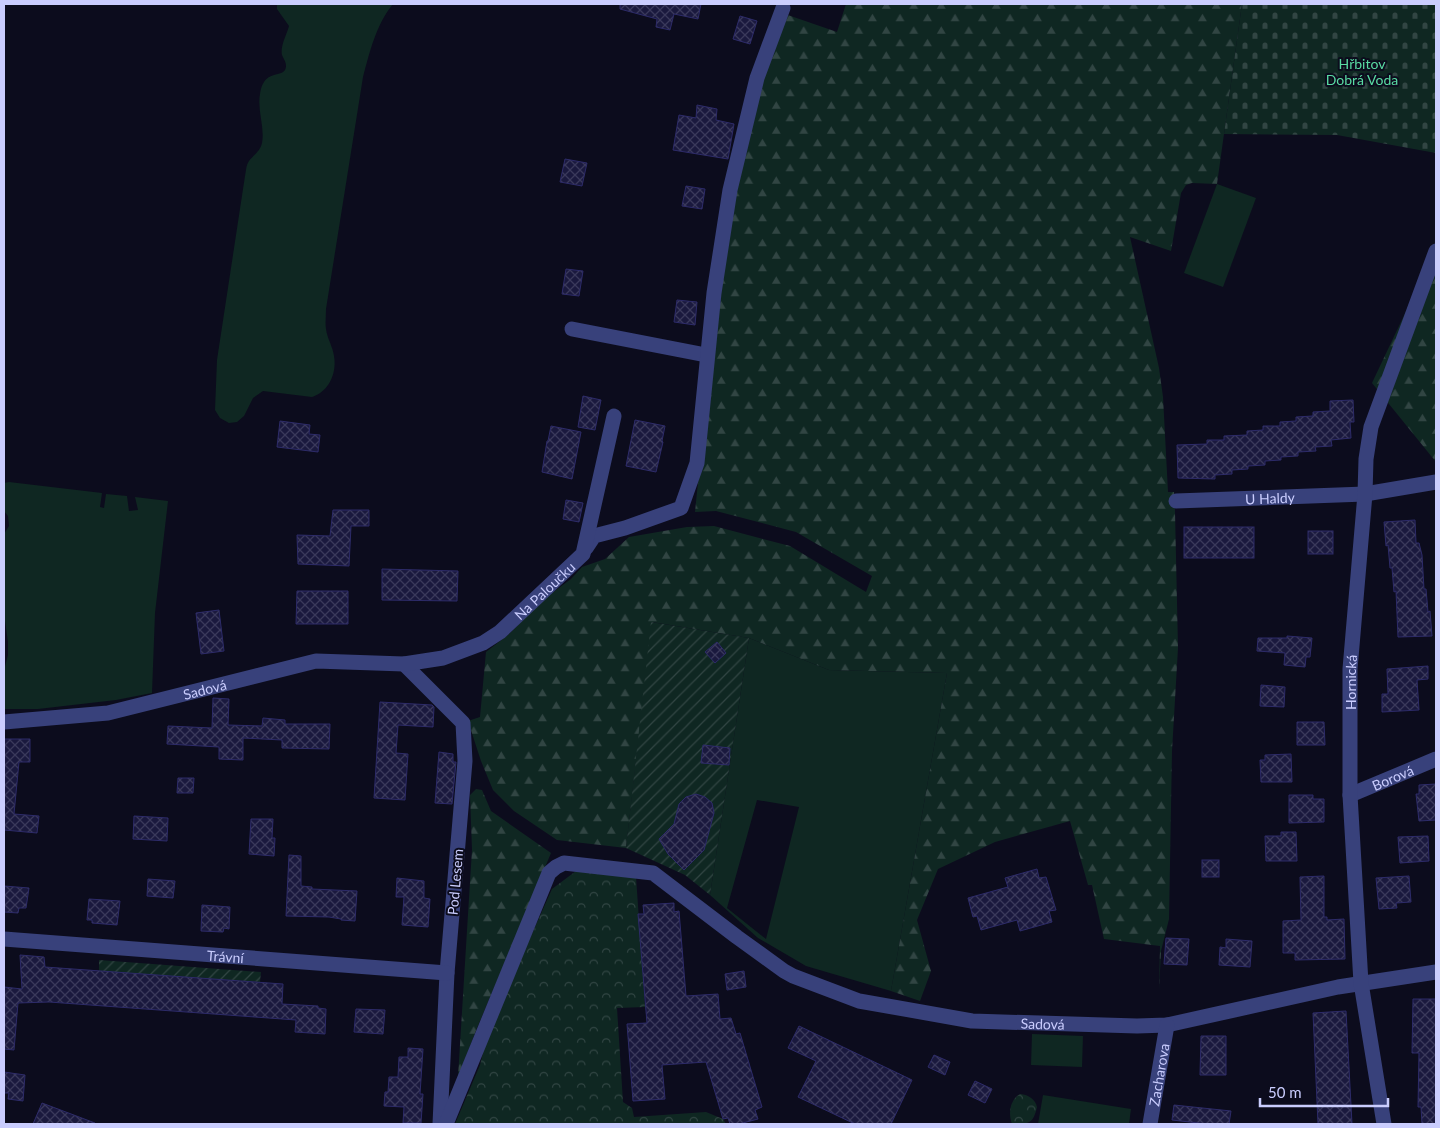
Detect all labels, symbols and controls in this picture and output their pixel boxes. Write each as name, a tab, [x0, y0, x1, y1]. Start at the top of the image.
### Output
park label: Hřbitov Dobrá Voda	[1326, 55, 1398, 88]
street label: U Haldy	[1245, 488, 1296, 507]
street label: Na Paloučku	[510, 558, 578, 623]
street label: Hornická	[1342, 654, 1360, 710]
street label: Sadová	[181, 675, 228, 702]
street label: Borová	[1369, 761, 1416, 793]
street label: Pod Lesem	[444, 848, 466, 916]
street label: Trávní	[206, 946, 245, 966]
street label: Sadová	[1020, 1014, 1065, 1032]
street label: Zacharova	[1145, 1042, 1172, 1107]
scale bar	[1260, 1076, 1388, 1108]
text: 50 m	[1268, 1083, 1302, 1101]

